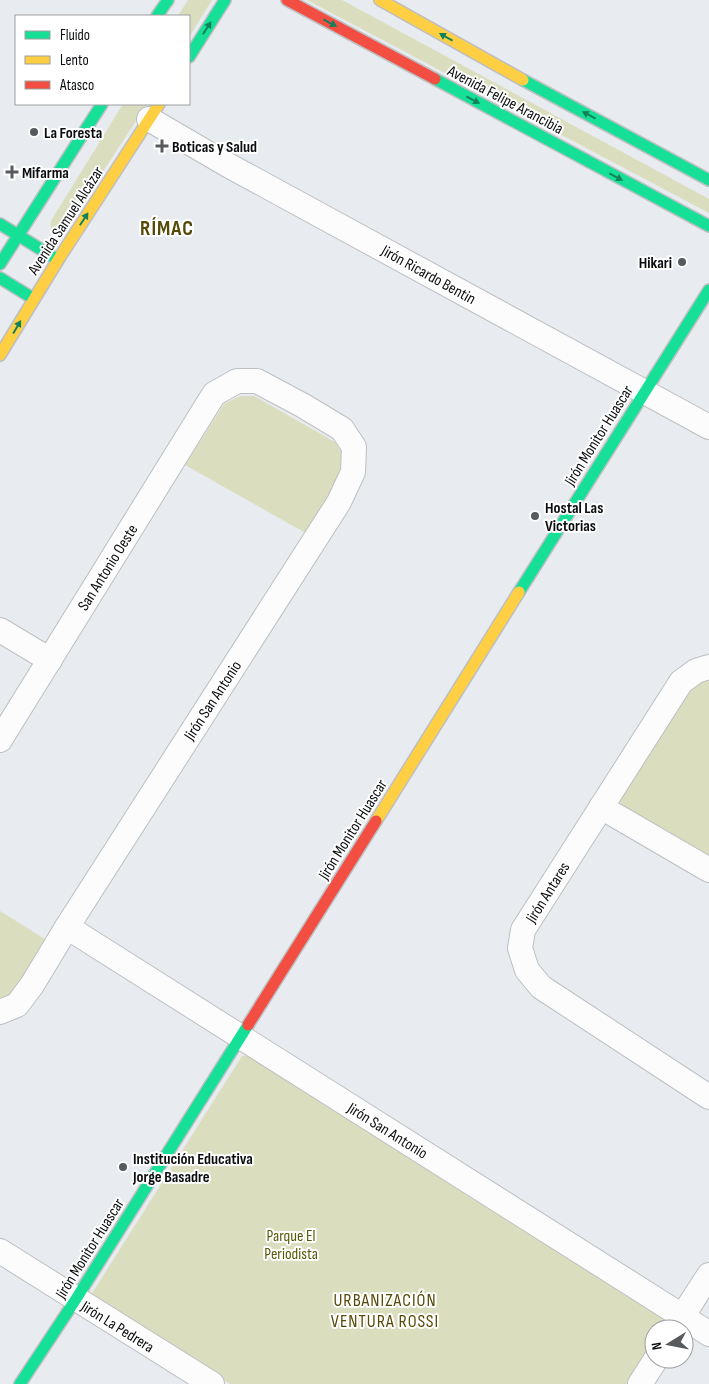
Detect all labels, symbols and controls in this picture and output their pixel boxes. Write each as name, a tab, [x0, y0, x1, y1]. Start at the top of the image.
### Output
legend	[15, 15, 190, 105]
one-way arrow	[323, 19, 337, 27]
one-way arrow	[202, 22, 212, 35]
text: Fluido	[60, 26, 90, 45]
one-way arrow	[439, 33, 454, 41]
text: Lento	[60, 51, 89, 70]
street label: Avenida Felipe Arancibia	[443, 61, 566, 139]
text: Atasco	[59, 76, 94, 95]
one-way arrow	[466, 96, 481, 104]
one-way arrow	[582, 111, 596, 120]
place label: La Foresta	[44, 124, 102, 143]
marker: La Foresta	[28, 126, 40, 138]
place label: Boticas y Salud	[172, 138, 257, 157]
marker: Boticas y Salud	[156, 140, 168, 152]
street label: Avenida Samuel Alcázar	[24, 163, 109, 279]
place label: Mifarma	[22, 164, 69, 183]
marker: Mifarma	[6, 166, 18, 178]
one-way arrow	[609, 173, 624, 181]
one-way arrow	[80, 213, 89, 226]
district label: RÍMAC	[140, 216, 194, 241]
street label: Jirón Ricardo Bentin	[377, 241, 479, 309]
place label: Hikari	[639, 254, 672, 273]
marker: Hikari	[676, 256, 688, 268]
one-way arrow	[12, 321, 22, 334]
street label: Jirón Monitor Huascar	[560, 382, 638, 490]
place label: Hostal Las Victorias	[545, 499, 603, 536]
marker: Hostal Las Victorias	[529, 510, 541, 522]
street label: San Antonio Oeste	[74, 521, 142, 614]
street label: Jirón San Antonio	[180, 657, 246, 745]
street label: Jirón Monitor Huascar	[314, 776, 392, 884]
street label: Jirón Antares	[522, 859, 575, 928]
street label: Jirón San Antonio	[343, 1099, 431, 1163]
place label: Institución Educativa Jorge Basadre	[132, 1150, 253, 1187]
marker: Institución Educativa Jorge Basadre	[117, 1161, 129, 1173]
street label: Jirón Monitor Huascar	[51, 1195, 129, 1303]
park label: Parque El Periodista	[264, 1227, 318, 1264]
district label: URBANIZACIÓN VENTURA ROSSI	[331, 1290, 439, 1332]
street label: Jirón La Pedrera	[76, 1297, 157, 1357]
north arrow	[644, 1319, 694, 1369]
text: N	[648, 1341, 666, 1351]

